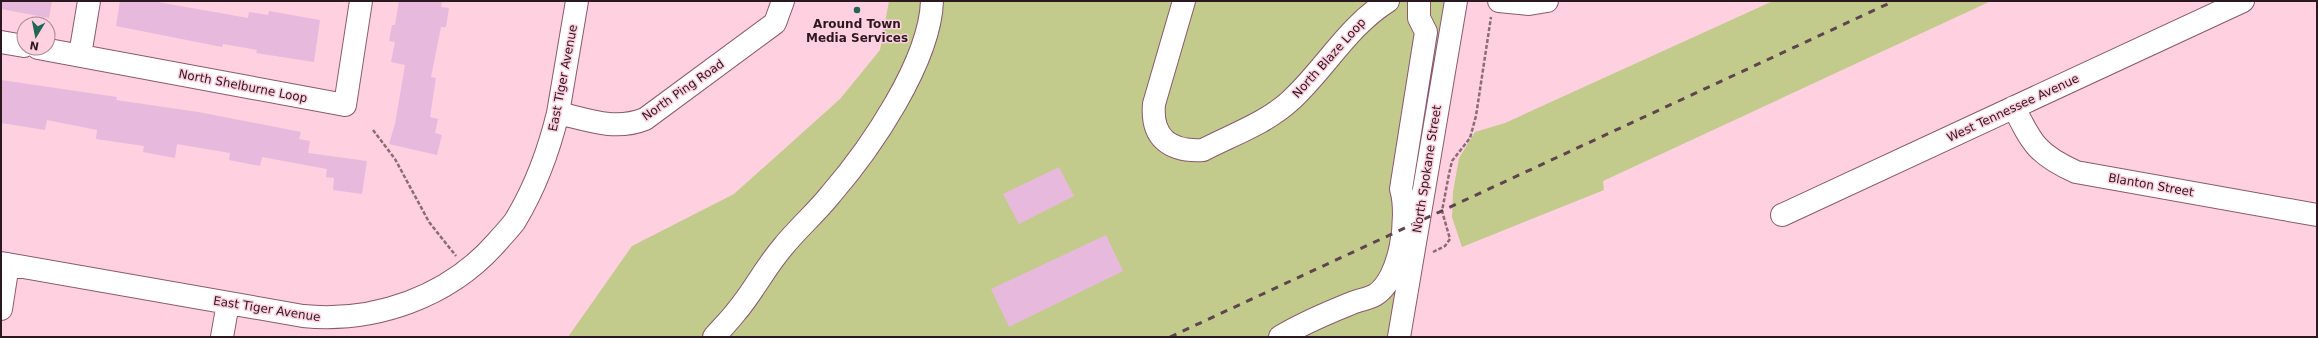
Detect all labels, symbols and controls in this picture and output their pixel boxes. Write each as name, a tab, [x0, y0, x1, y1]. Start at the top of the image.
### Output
marker: Around Town Media Services	[852, 5, 862, 15]
street label: North Blaze Loop	[1289, 15, 1369, 101]
north arrow	[16, 16, 56, 56]
place label: Around Town Media Services	[806, 17, 908, 45]
street label: East Tiger Avenue	[546, 23, 580, 133]
text: N	[29, 38, 40, 53]
street label: North Ping Road	[639, 56, 727, 124]
street label: North Shelburne Loop	[177, 67, 309, 105]
street label: West Tennessee Avenue	[1945, 71, 2081, 145]
street label: North Spokane Street	[1410, 104, 1444, 234]
street label: Blanton Street	[2107, 171, 2195, 199]
street label: East Tiger Avenue	[212, 294, 322, 324]

